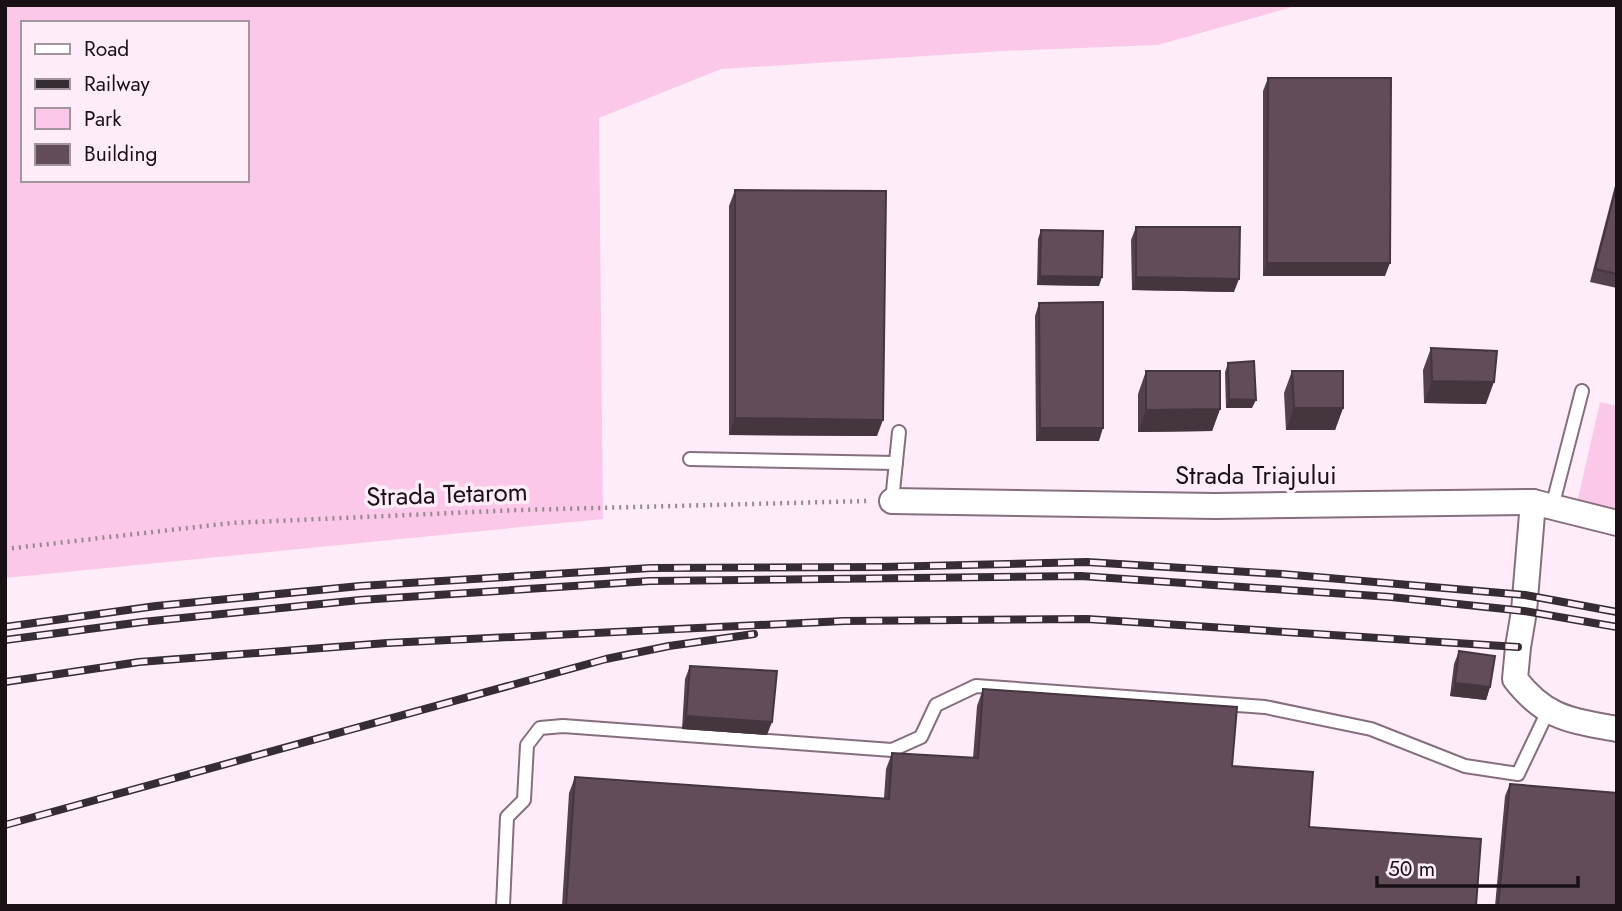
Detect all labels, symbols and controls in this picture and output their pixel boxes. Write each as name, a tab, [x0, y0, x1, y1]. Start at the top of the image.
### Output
legend	[21, 21, 248, 182]
text: Road	[84, 34, 129, 64]
text: Railway	[84, 69, 150, 99]
text: Park	[84, 104, 122, 134]
text: Building	[84, 139, 157, 169]
street label: Strada Triajului	[1175, 456, 1337, 494]
street label: Strada Tetarom	[366, 472, 528, 516]
scale bar	[1377, 844, 1578, 888]
text: 50 m	[1388, 854, 1435, 884]

